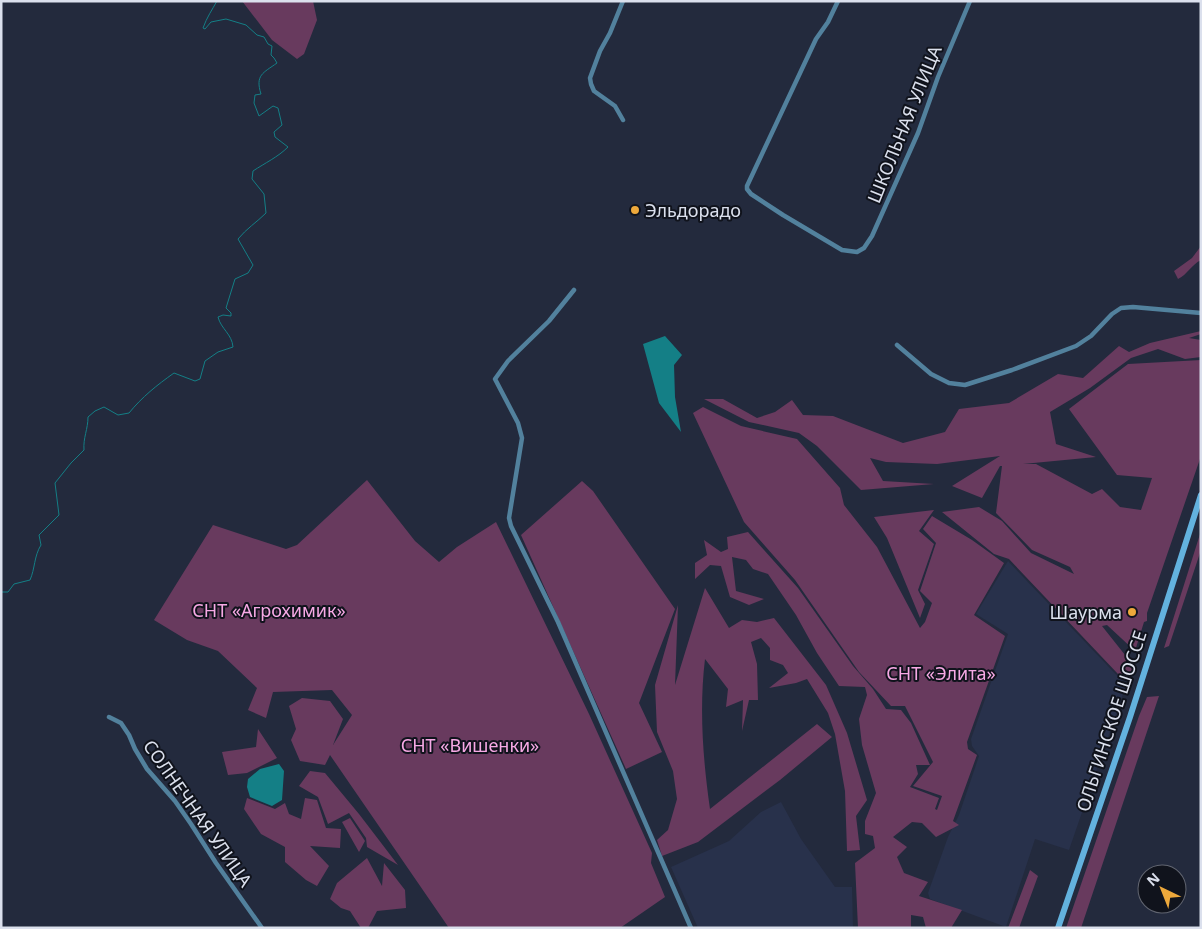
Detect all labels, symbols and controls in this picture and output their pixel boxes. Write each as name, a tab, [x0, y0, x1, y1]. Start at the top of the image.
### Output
street label: ШКОЛЬНАЯ УЛИЦА	[861, 41, 947, 206]
place label: Эльдорадо	[645, 198, 741, 222]
marker: Эльдорадо	[629, 204, 641, 216]
park label: СНТ «Агрохимик»	[192, 598, 346, 622]
place label: Шаурма	[1050, 600, 1122, 624]
marker: Шаурма	[1126, 606, 1138, 618]
street label: ОЛЬГИНСКОЕ ШОССЕ	[1070, 627, 1152, 815]
park label: СНТ «Элита»	[886, 661, 996, 685]
park label: СНТ «Вишенки»	[401, 733, 539, 757]
street label: СОЛНЕЧНАЯ УЛИЦА	[138, 735, 258, 892]
north arrow	[1137, 864, 1187, 914]
text: N	[1142, 868, 1163, 890]

